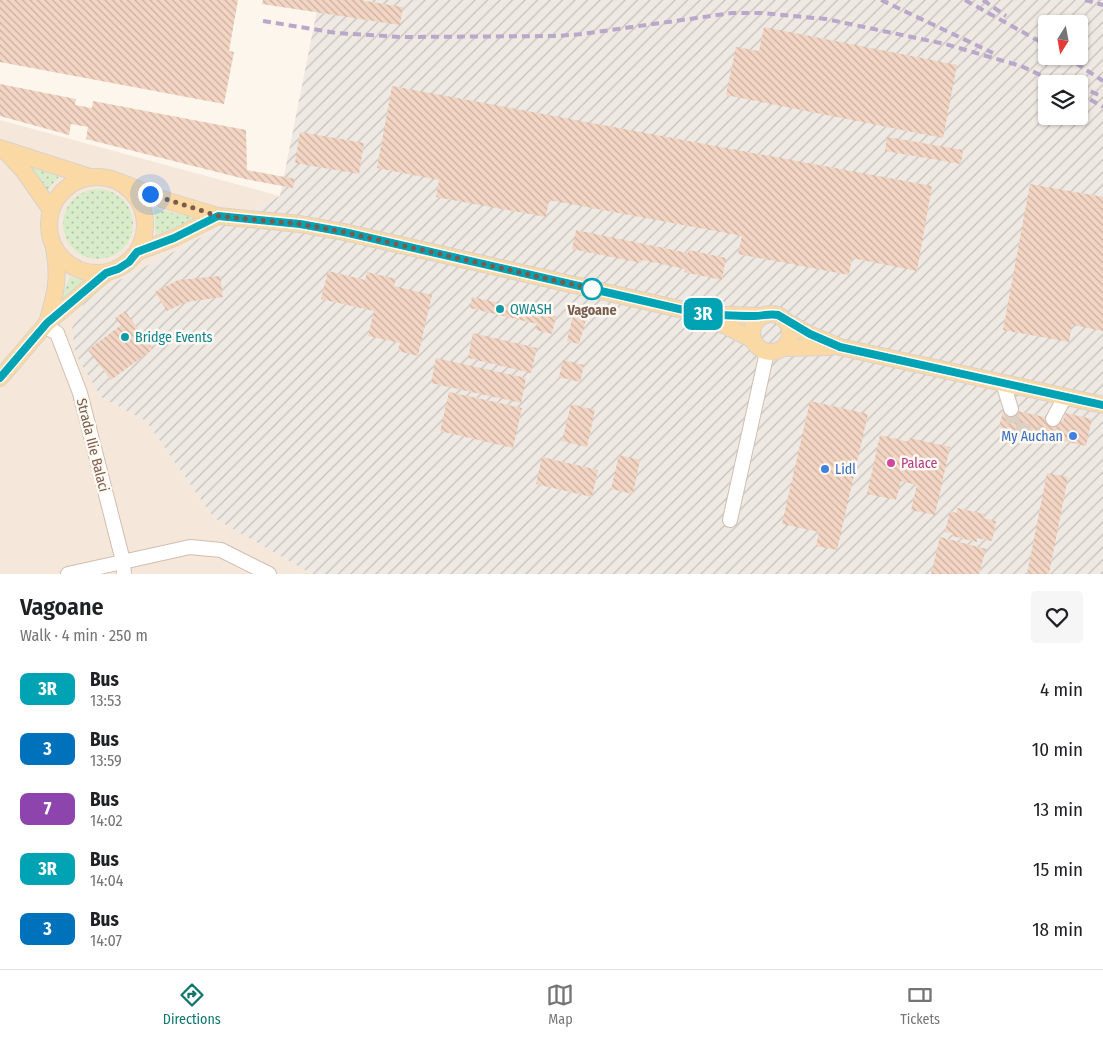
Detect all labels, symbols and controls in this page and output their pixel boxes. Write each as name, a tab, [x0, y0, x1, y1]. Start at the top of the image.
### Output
north arrow	[1038, 15, 1088, 65]
map controls	[1038, 15, 1088, 125]
button: layers	[1038, 75, 1088, 125]
your location	[138, 182, 163, 207]
marker: Vagoane	[581, 278, 603, 300]
line badge: 3R	[680, 298, 726, 330]
place label: QWASH	[510, 301, 552, 318]
place label: Vagoane	[566, 302, 617, 319]
marker: QWASH	[494, 303, 506, 315]
text: 3R	[694, 303, 712, 325]
place label: Bridge Events	[135, 329, 212, 346]
marker: Bridge Events	[119, 331, 131, 343]
street label: Strada Ilie Balaci	[73, 396, 112, 494]
place label: My Auchan	[1001, 428, 1063, 445]
marker: My Auchan	[1067, 430, 1079, 442]
place label: Palace	[901, 455, 938, 472]
marker: Palace	[885, 457, 897, 469]
place label: Lidl	[835, 461, 856, 478]
marker: Lidl	[819, 463, 831, 475]
button: heart	[1031, 591, 1083, 643]
text: Vagoane	[20, 593, 104, 621]
text: Walk · 4 min · 250 m	[20, 626, 148, 645]
text: Bus	[90, 668, 119, 691]
text: 3R	[38, 678, 57, 700]
text: 4 min	[1040, 678, 1083, 701]
text: 13:53	[90, 691, 121, 710]
text: Bus	[90, 728, 119, 751]
text: 3	[43, 738, 52, 760]
text: 10 min	[1032, 738, 1083, 761]
text: 13:59	[90, 751, 122, 770]
text: Bus	[90, 788, 119, 811]
text: 7	[44, 798, 51, 820]
text: 13 min	[1033, 798, 1083, 821]
text: 14:02	[90, 811, 123, 830]
text: Bus	[90, 848, 119, 871]
text: 3R	[38, 858, 57, 880]
text: 15 min	[1033, 858, 1083, 881]
text: 14:04	[90, 871, 123, 890]
text: Bus	[90, 908, 119, 931]
text: 3	[43, 918, 52, 940]
text: 18 min	[1032, 918, 1083, 941]
text: 14:07	[90, 931, 122, 950]
tab: Directions	[163, 981, 221, 1028]
tab: Map	[546, 981, 574, 1028]
tab: Tickets	[900, 981, 940, 1028]

